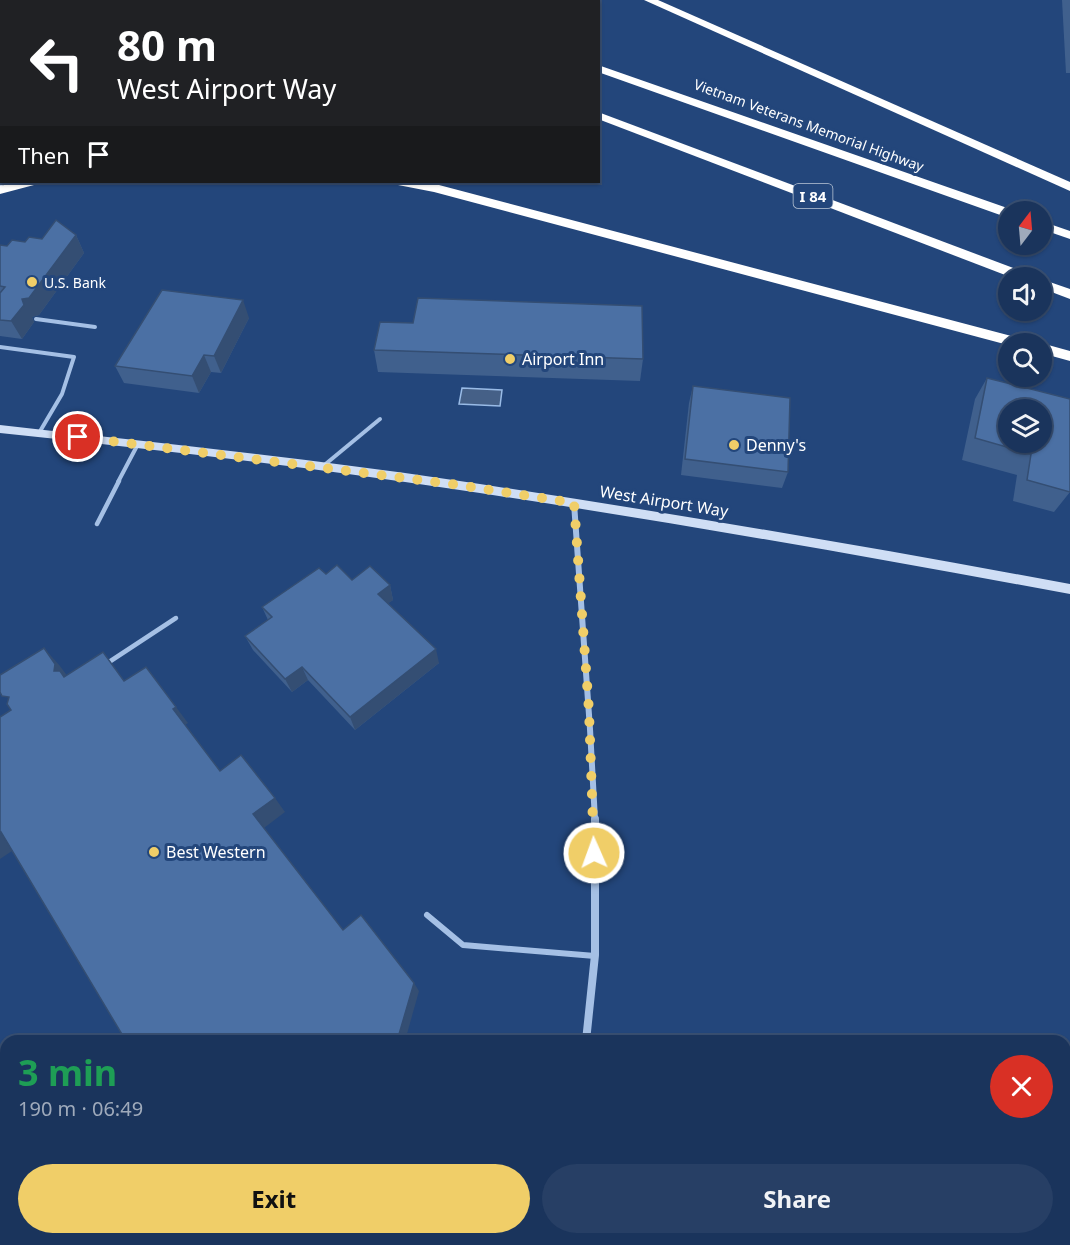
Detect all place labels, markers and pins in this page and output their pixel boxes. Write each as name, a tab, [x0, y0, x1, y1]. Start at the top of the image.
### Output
place label: U.S. Bank	[44, 273, 106, 292]
marker: U.S. Bank	[25, 275, 39, 289]
place label: Airport Inn	[522, 348, 604, 370]
marker: Airport Inn	[503, 352, 517, 366]
pin	[52, 411, 103, 462]
place label: Denny's	[746, 434, 806, 456]
marker: Denny's	[727, 438, 741, 452]
place label: Best Western	[166, 841, 266, 863]
marker: Best Western	[147, 845, 161, 859]

